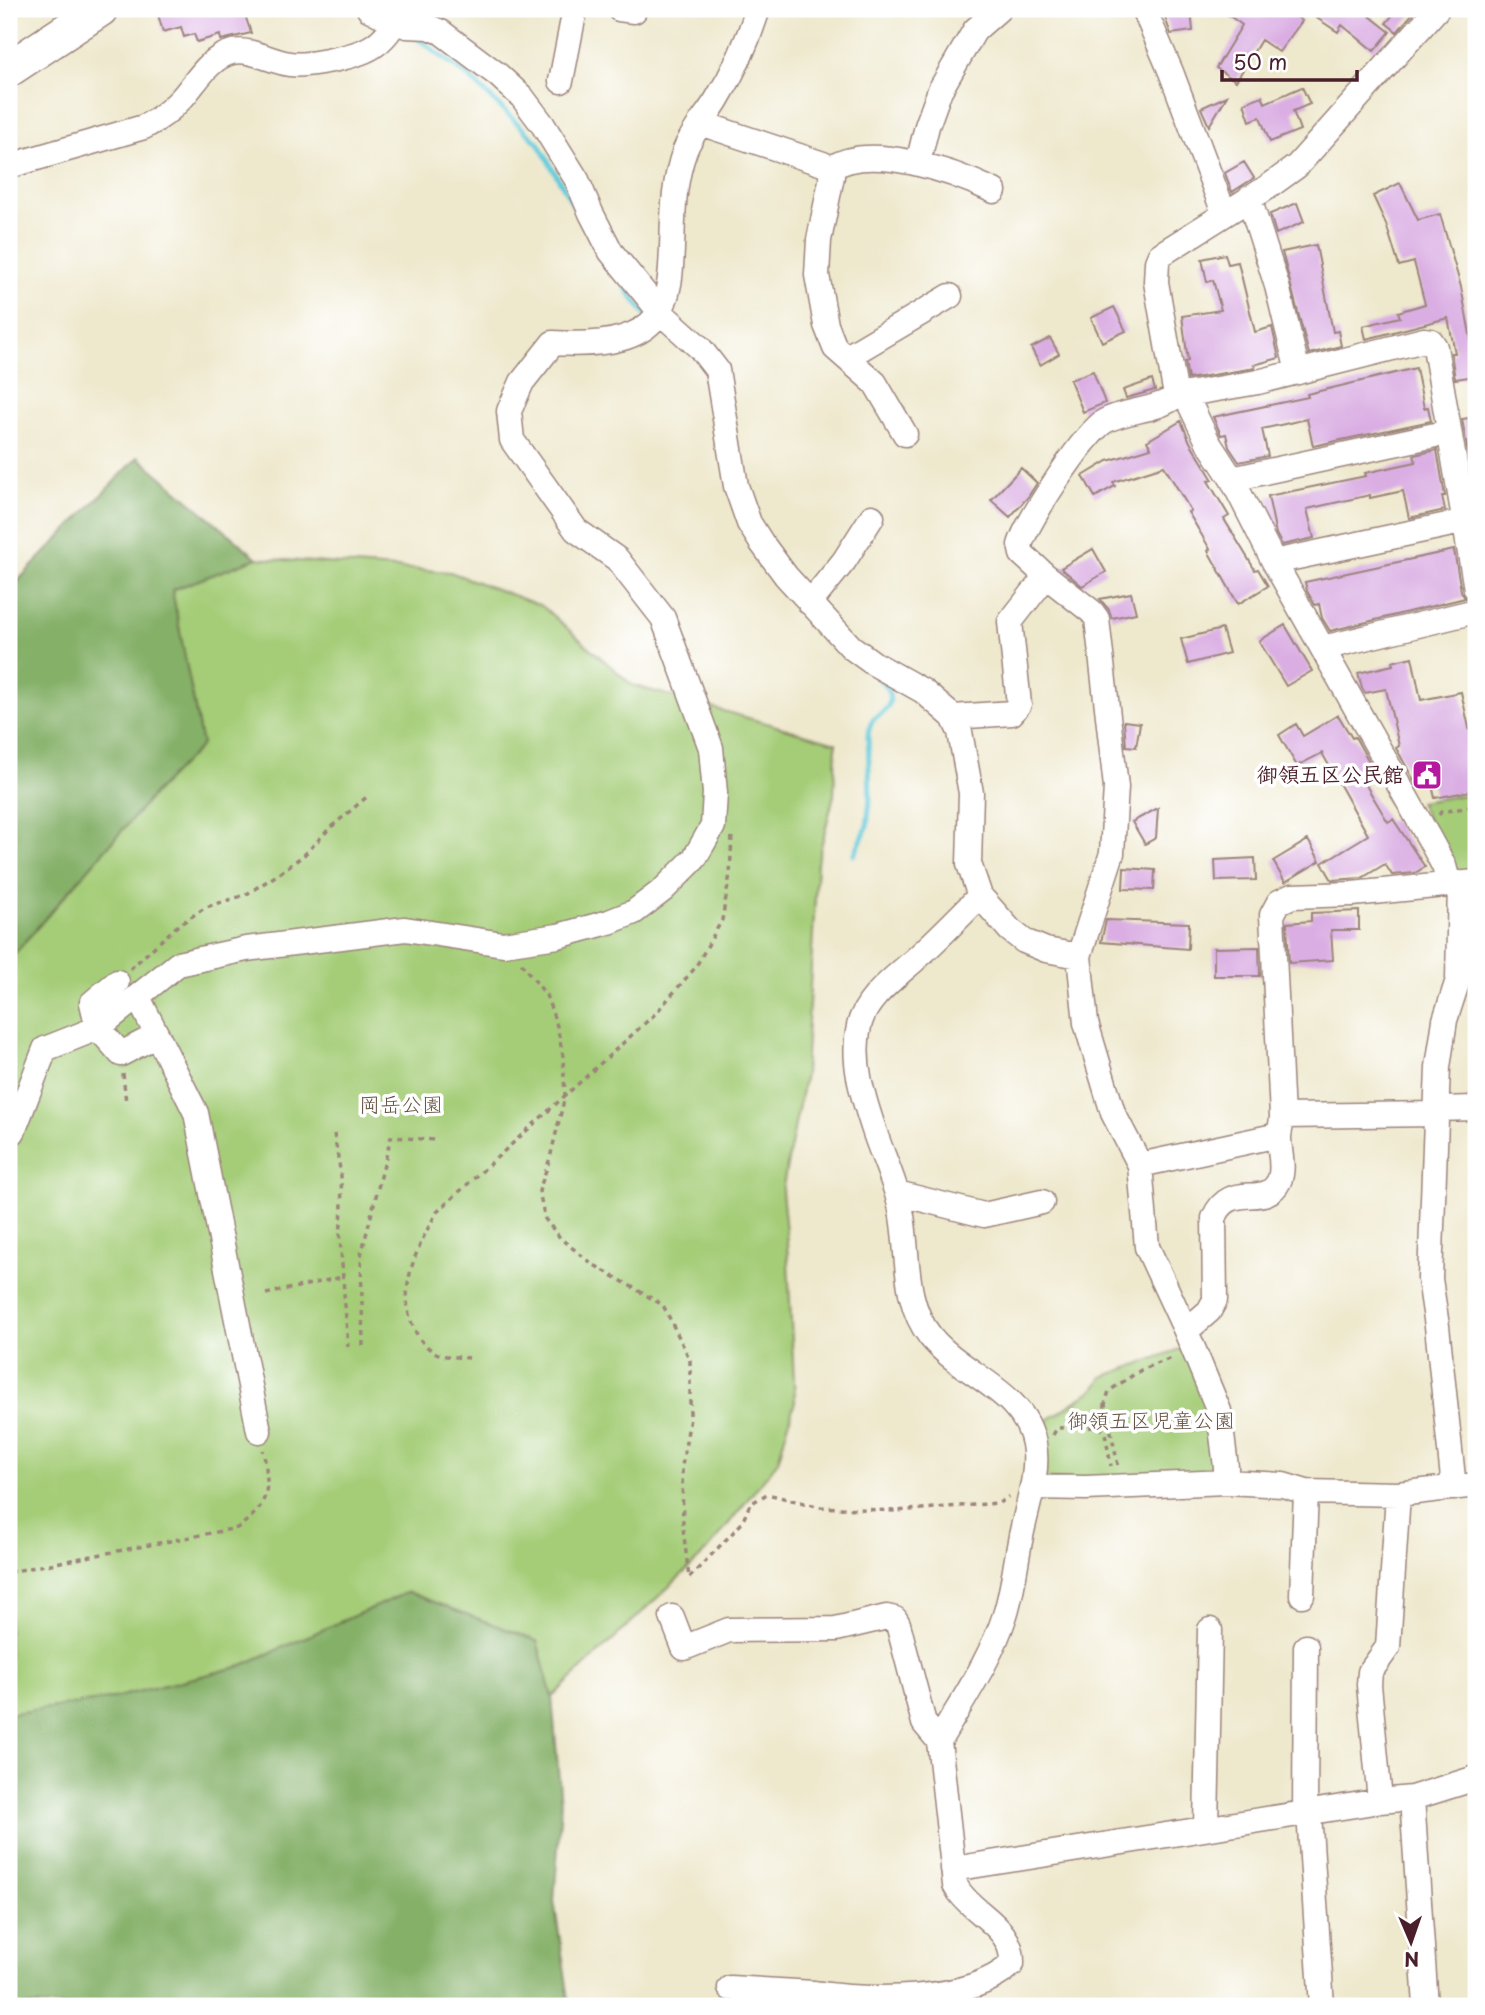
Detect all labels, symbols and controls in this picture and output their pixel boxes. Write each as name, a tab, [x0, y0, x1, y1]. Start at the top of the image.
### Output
scale bar	[1222, 38, 1357, 82]
text: 50 m	[1233, 45, 1287, 77]
place label: 御領五区公民館	[1257, 757, 1404, 789]
public building icon: 御領五区公民館	[1410, 758, 1444, 792]
park label: 岡岳公園	[359, 1087, 443, 1119]
park label: 御領五区児童公園	[1067, 1403, 1235, 1435]
north arrow	[1376, 1906, 1446, 1976]
text: N	[1404, 1946, 1420, 1974]

